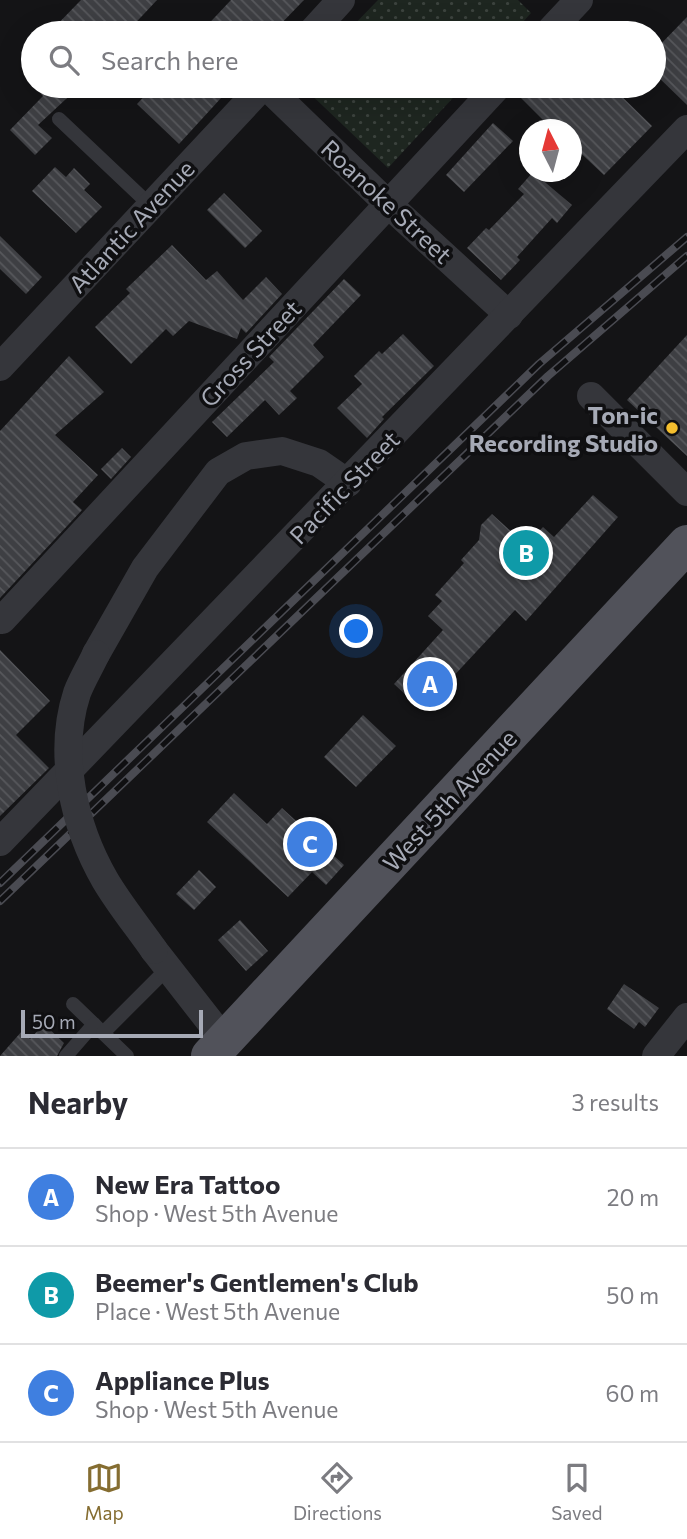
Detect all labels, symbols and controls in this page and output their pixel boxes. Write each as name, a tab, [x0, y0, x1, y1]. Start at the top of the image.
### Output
search box	[21, 21, 666, 98]
icon: search	[45, 41, 83, 79]
text: Search here	[101, 44, 239, 75]
north arrow	[519, 119, 582, 182]
street label: Roanoke Street	[316, 133, 458, 269]
street label: Atlantic Avenue	[62, 154, 200, 298]
street label: Gross Street	[193, 294, 307, 412]
place label: Ton-ic Recording Studio	[469, 400, 658, 457]
marker: Ton-ic Recording Studio	[664, 420, 680, 436]
street label: Pacific Street	[283, 424, 405, 549]
pin: B	[503, 527, 549, 579]
your location	[339, 614, 373, 648]
pin: A	[407, 658, 453, 710]
street label: West 5th Avenue	[376, 723, 522, 877]
pin: C	[287, 818, 333, 870]
scale bar	[21, 1007, 203, 1039]
text: 50 m	[32, 1010, 76, 1033]
text: Nearby	[28, 1083, 128, 1120]
text: 3 results	[572, 1088, 659, 1116]
text: New Era Tattoo	[95, 1168, 281, 1199]
text: A	[43, 1183, 59, 1211]
text: 20 m	[607, 1183, 659, 1211]
text: Shop · West 5th Avenue	[95, 1199, 338, 1227]
text: Beemer's Gentlemen's Club	[95, 1266, 419, 1297]
text: B	[43, 1281, 59, 1309]
text: 50 m	[606, 1281, 659, 1309]
text: Place · West 5th Avenue	[95, 1297, 340, 1325]
text: Appliance Plus	[95, 1364, 270, 1395]
text: C	[43, 1379, 59, 1407]
text: 60 m	[606, 1379, 659, 1407]
text: Shop · West 5th Avenue	[95, 1395, 338, 1423]
tab: Map	[85, 1459, 124, 1524]
tab: Directions	[293, 1459, 382, 1524]
tab: Saved	[551, 1459, 602, 1524]

